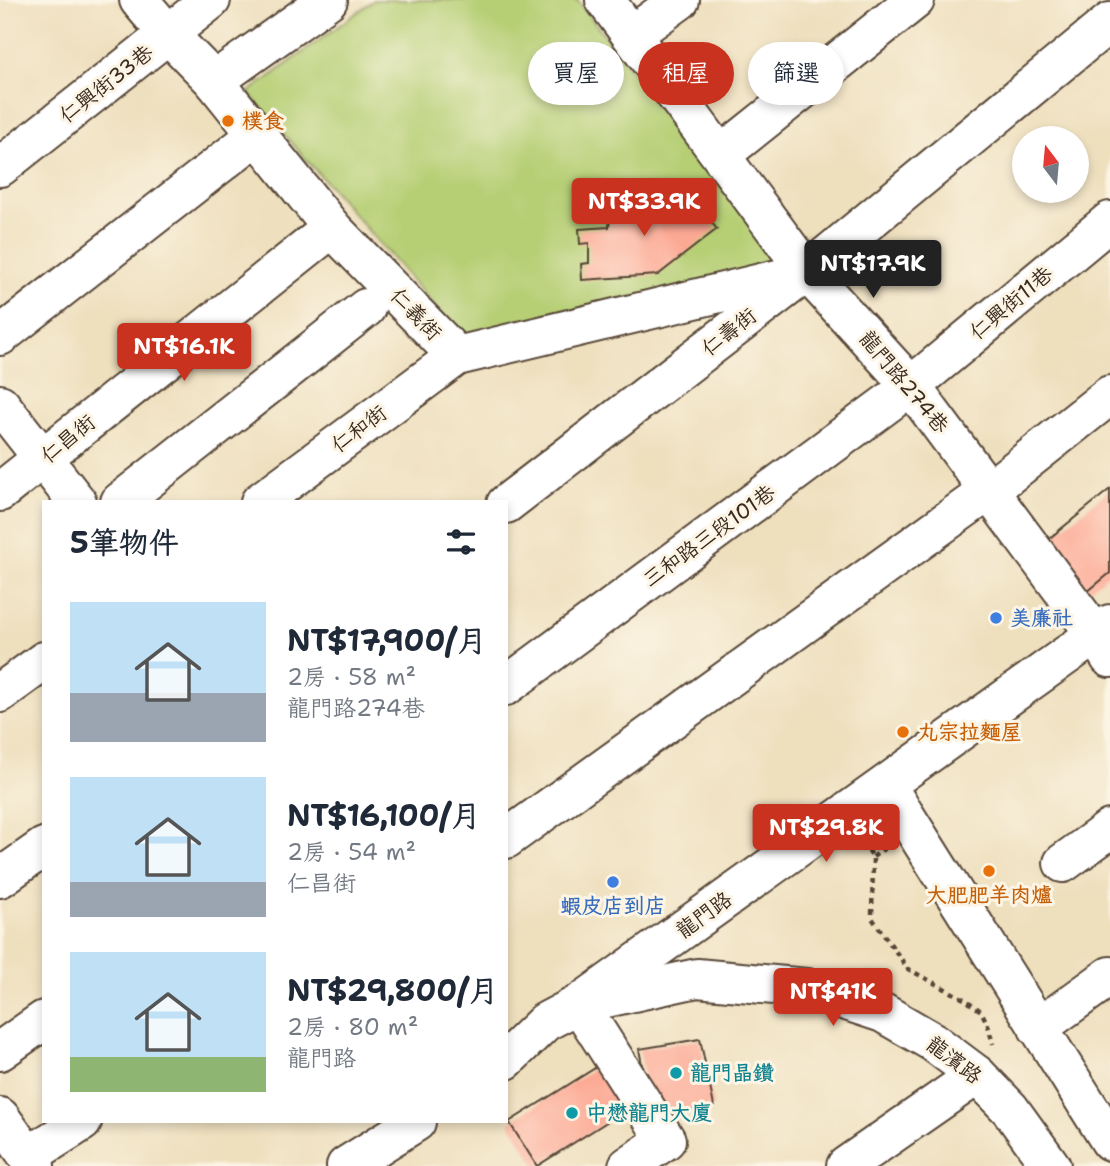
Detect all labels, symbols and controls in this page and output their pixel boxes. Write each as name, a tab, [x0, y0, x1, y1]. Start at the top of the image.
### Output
street label: 仁興街33巷	[53, 38, 159, 130]
chip: 買屋	[528, 42, 624, 105]
chip: 租屋	[638, 42, 734, 105]
chip: 篩選	[748, 42, 844, 105]
place label: 樸食	[242, 107, 284, 135]
marker: 樸食	[220, 113, 236, 129]
north arrow	[1012, 126, 1088, 203]
map controls	[1012, 126, 1089, 203]
pin: NT$33.9K	[572, 178, 716, 238]
text: NT$33.9K	[588, 186, 700, 216]
pin: NT$17.9K	[801, 240, 945, 300]
text: NT$17.9K	[820, 248, 926, 278]
street label: 仁興街11巷	[963, 260, 1059, 346]
street label: 仁義街	[384, 282, 448, 346]
street label: 仁壽街	[696, 302, 762, 362]
pin: NT$16.1K	[112, 324, 256, 383]
street label: 龍門路274巷	[853, 325, 955, 439]
text: NT$16.1K	[133, 331, 235, 361]
street label: 仁和街	[325, 399, 393, 459]
street label: 仁昌街	[35, 408, 101, 470]
street label: 三和路三段101巷	[637, 479, 781, 593]
text: 5筆物件	[70, 522, 179, 563]
icon: filters	[442, 523, 480, 561]
place label: 美廉社	[1010, 604, 1073, 632]
marker: 美廉社	[988, 610, 1004, 626]
text: NT$17,900/月	[287, 620, 487, 661]
icon: home	[126, 630, 210, 714]
text: 2房 · 58 m²	[287, 662, 416, 692]
text: 龍門路274巷	[287, 693, 425, 723]
place label: 丸宗拉麵屋	[917, 718, 1022, 746]
marker: 丸宗拉麵屋	[895, 724, 911, 740]
text: NT$16,100/月	[287, 795, 481, 836]
pin: NT$29.8K	[754, 804, 898, 864]
icon: home	[126, 805, 210, 889]
text: NT$29.8K	[769, 812, 883, 842]
text: 2房 · 54 m²	[287, 837, 416, 867]
marker: 大肥肥羊肉爐	[981, 863, 997, 879]
text: 仁昌街	[287, 868, 356, 898]
marker: 蝦皮店到店	[605, 874, 621, 890]
place label: 大肥肥羊肉爐	[926, 881, 1053, 909]
street label: 龍門路	[670, 885, 738, 945]
place label: 蝦皮店到店	[561, 892, 666, 920]
pin: NT$41K	[776, 968, 890, 1028]
text: NT$29,800/月	[287, 970, 499, 1011]
text: NT$41K	[790, 976, 876, 1006]
icon: home	[126, 980, 210, 1064]
text: 2房 · 80 m²	[287, 1012, 418, 1042]
street label: 龍濱路	[920, 1030, 988, 1090]
text: 龍門路	[287, 1043, 356, 1073]
place label: 龍門晶鑽	[690, 1059, 774, 1087]
marker: 龍門晶鑽	[668, 1065, 684, 1081]
place label: 中懋龍門大廈	[586, 1099, 712, 1127]
marker: 中懋龍門大廈	[564, 1105, 580, 1121]

